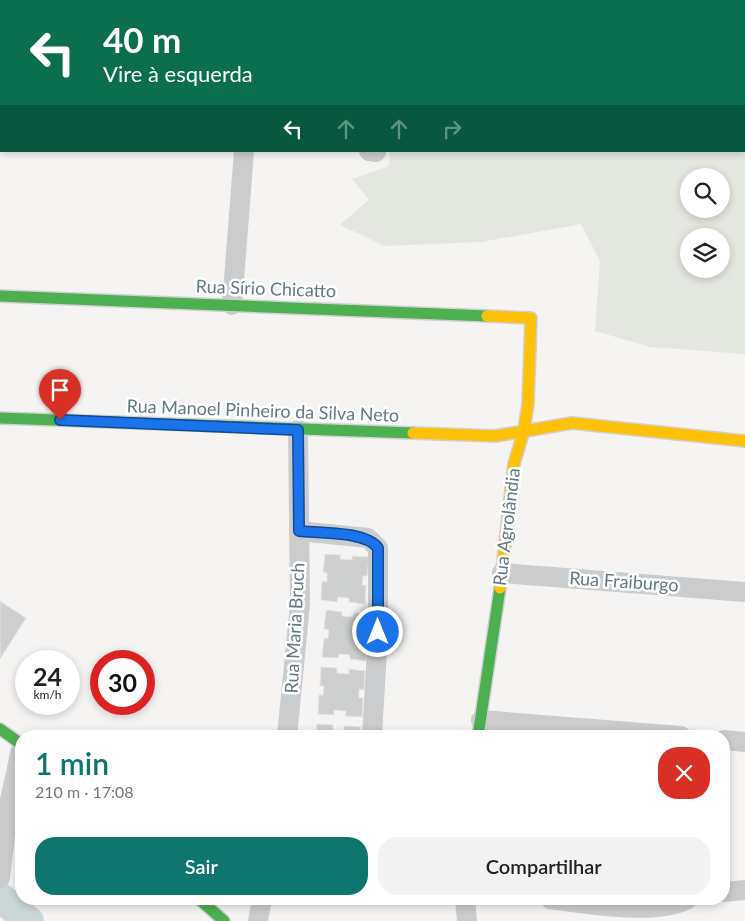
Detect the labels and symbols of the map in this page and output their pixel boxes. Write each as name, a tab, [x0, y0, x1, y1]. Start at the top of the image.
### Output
street label: Rua Sírio Chicatto	[195, 275, 337, 301]
pin	[39, 369, 81, 420]
street label: Rua Manoel Pinheiro da Silva Neto	[126, 394, 400, 426]
street label: Rua Agrolândia	[488, 467, 524, 587]
street label: Rua Maria Bruch	[280, 562, 308, 694]
street label: Rua Fraiburgo	[569, 566, 679, 596]
position arrow	[351, 605, 403, 657]
speed limit sign: 30	[90, 650, 155, 715]

